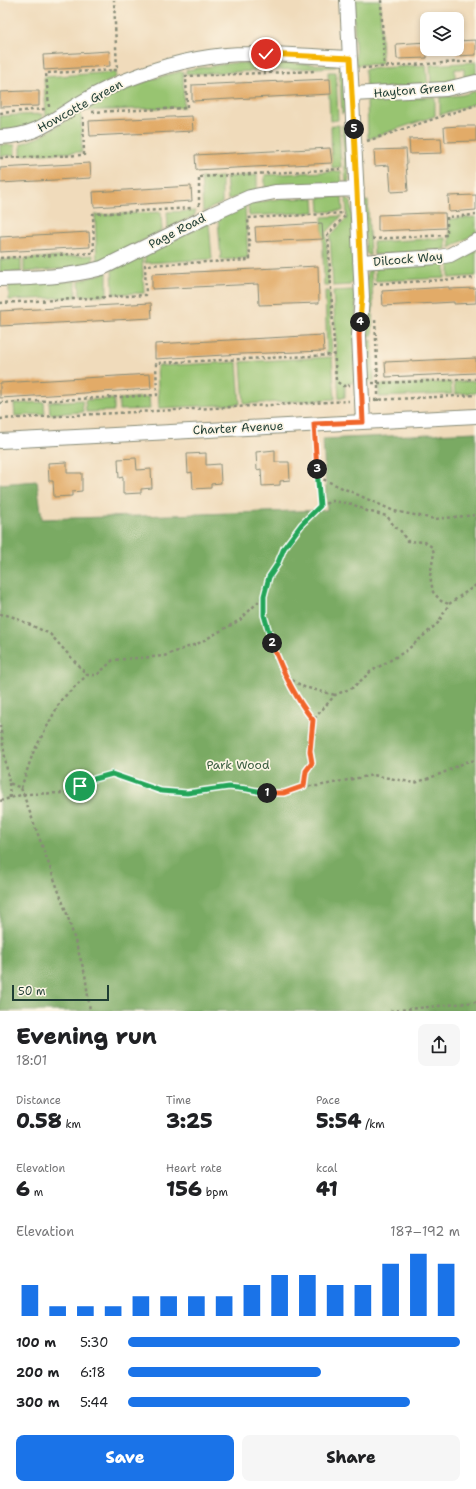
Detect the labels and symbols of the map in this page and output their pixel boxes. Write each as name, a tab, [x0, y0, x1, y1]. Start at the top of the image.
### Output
pin	[249, 37, 283, 71]
street label: Howcotte Green	[35, 76, 125, 136]
street label: Hayton Green	[373, 79, 455, 101]
pin: 5	[344, 119, 364, 139]
street label: Page Road	[146, 210, 209, 252]
street label: Dilcock Way	[372, 248, 444, 270]
pin: 4	[350, 312, 370, 332]
street label: Charter Avenue	[192, 418, 284, 438]
pin: 3	[307, 459, 327, 479]
pin: 2	[262, 633, 282, 653]
park label: Park Wood	[206, 757, 270, 773]
pin	[63, 769, 97, 803]
pin: 1	[257, 783, 277, 803]
scale bar	[12, 983, 109, 1002]

